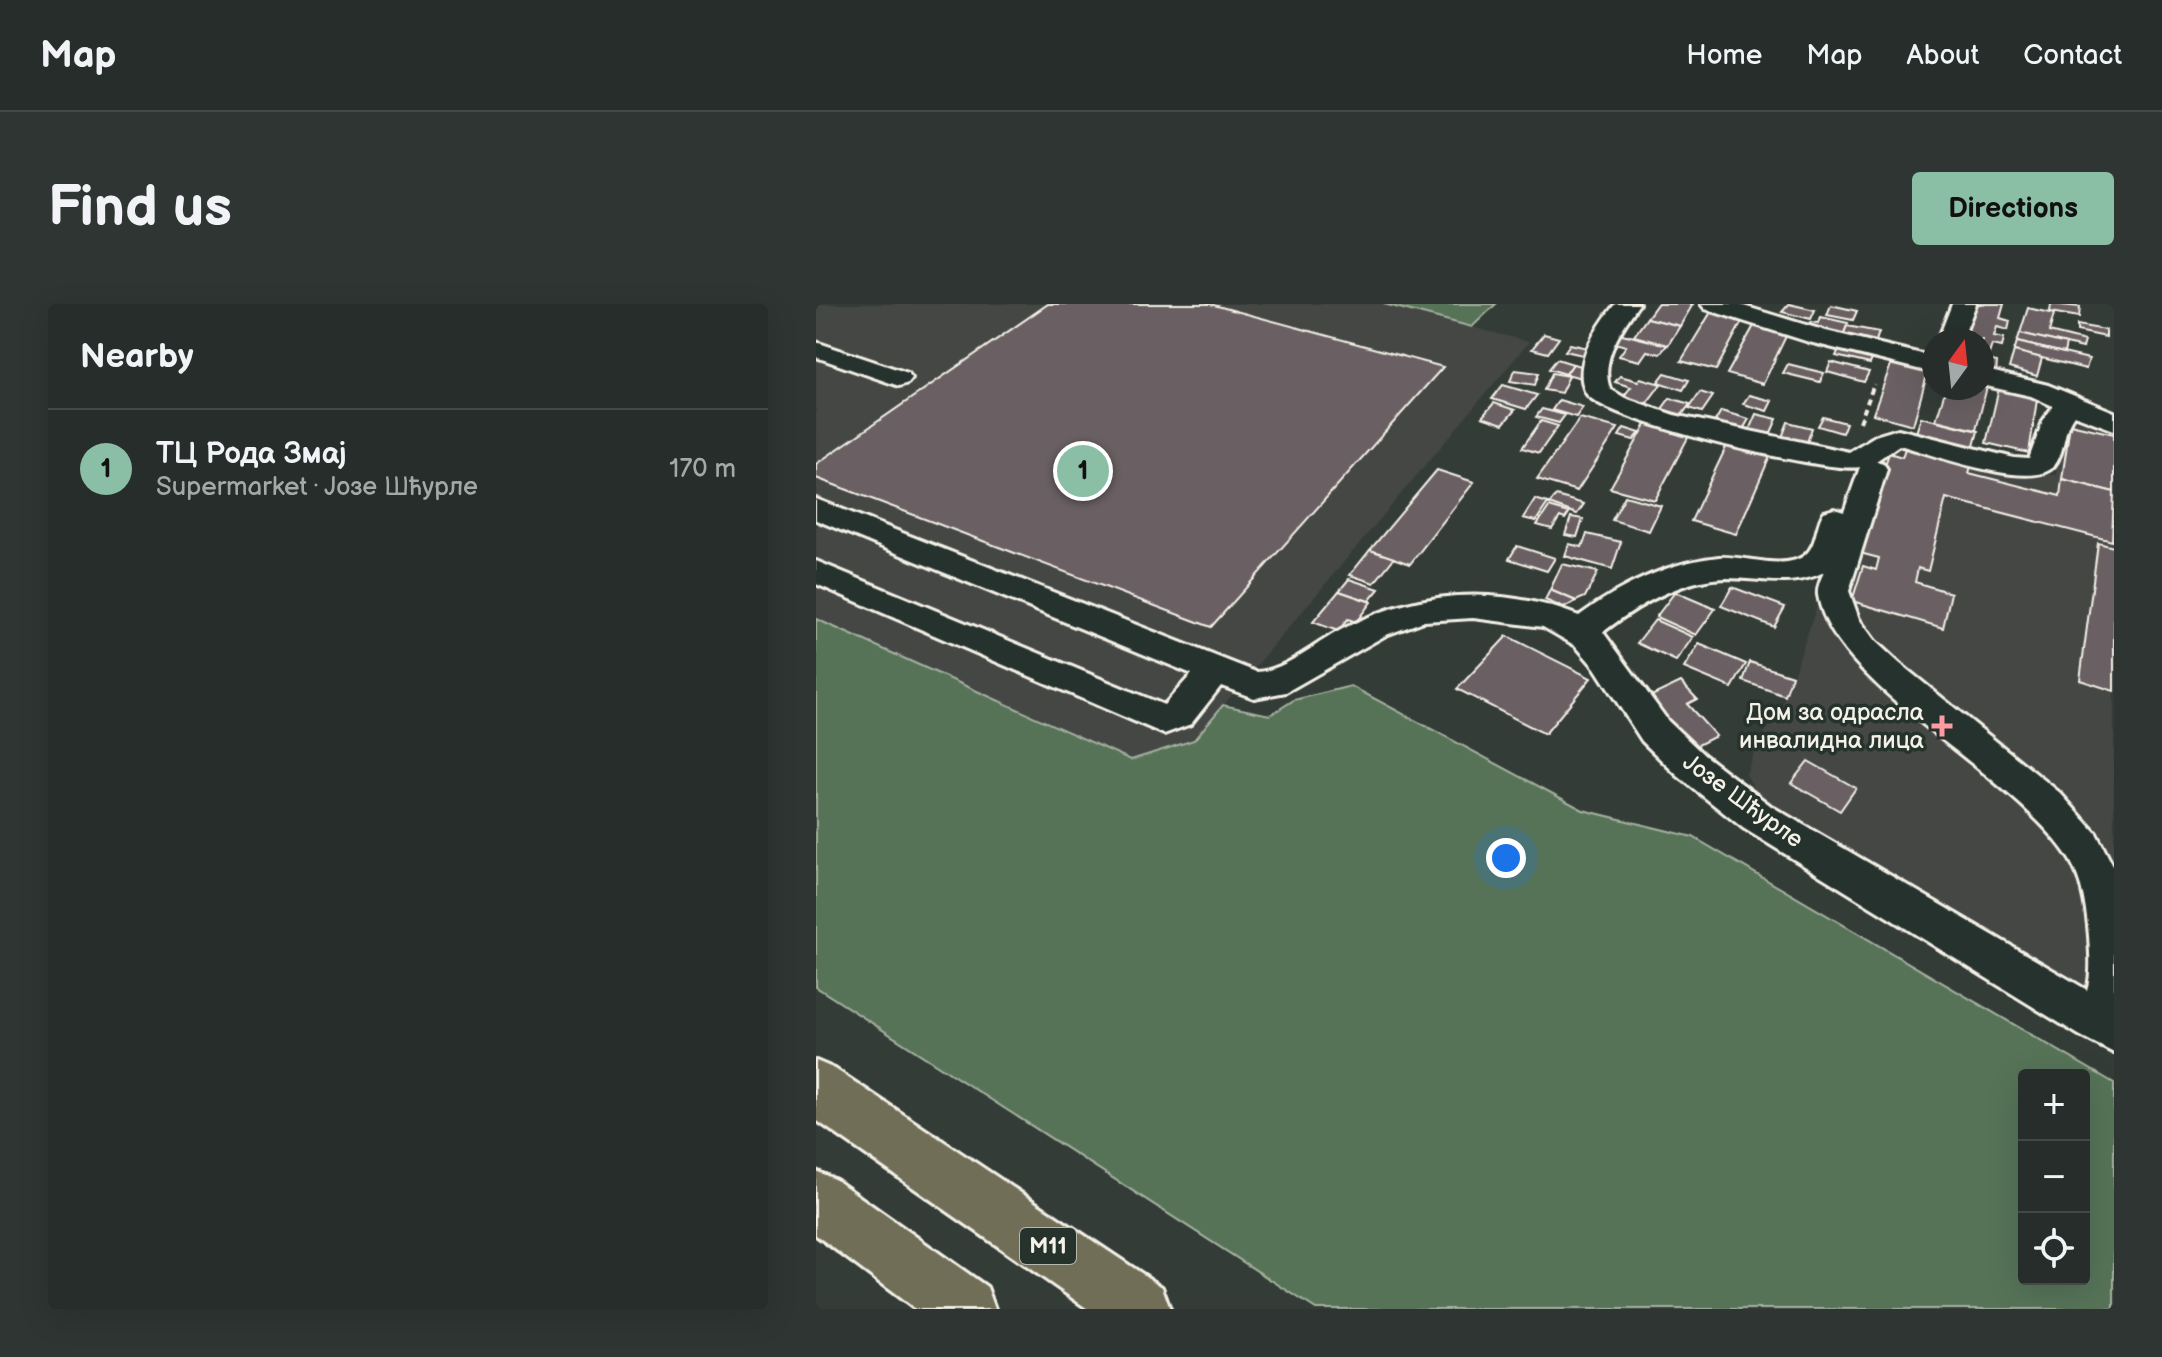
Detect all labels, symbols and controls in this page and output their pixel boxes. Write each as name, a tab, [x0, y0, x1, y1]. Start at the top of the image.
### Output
text: Map	[40, 33, 116, 78]
text: Home	[1686, 39, 1762, 72]
text: Map	[1806, 39, 1863, 72]
text: About	[1907, 39, 1979, 72]
text: Contact	[2023, 39, 2122, 72]
button: Directions	[1912, 172, 2114, 245]
text: Find us	[48, 175, 232, 242]
north arrow	[1922, 328, 1994, 400]
text: Nearby	[80, 336, 194, 377]
text: ТЦ Рода Змај	[156, 436, 347, 472]
pin: 1	[1057, 441, 1109, 501]
text: 1	[101, 454, 111, 485]
text: 170 m	[669, 454, 736, 485]
text: Supermarket · Јозе Шћурле	[156, 472, 478, 503]
place label: Дом за одрасла инвалидна лица	[1739, 698, 1924, 755]
marker: Дом за одрасла инвалидна лица	[1931, 715, 1953, 737]
street label: Јозе Шћурле	[1677, 748, 1809, 854]
your location	[1486, 838, 1526, 878]
map controls	[2018, 1069, 2090, 1285]
button: +	[2018, 1069, 2090, 1141]
button: −	[2018, 1141, 2090, 1213]
button: locate	[2018, 1213, 2090, 1285]
road number: M11	[1020, 1228, 1076, 1264]

